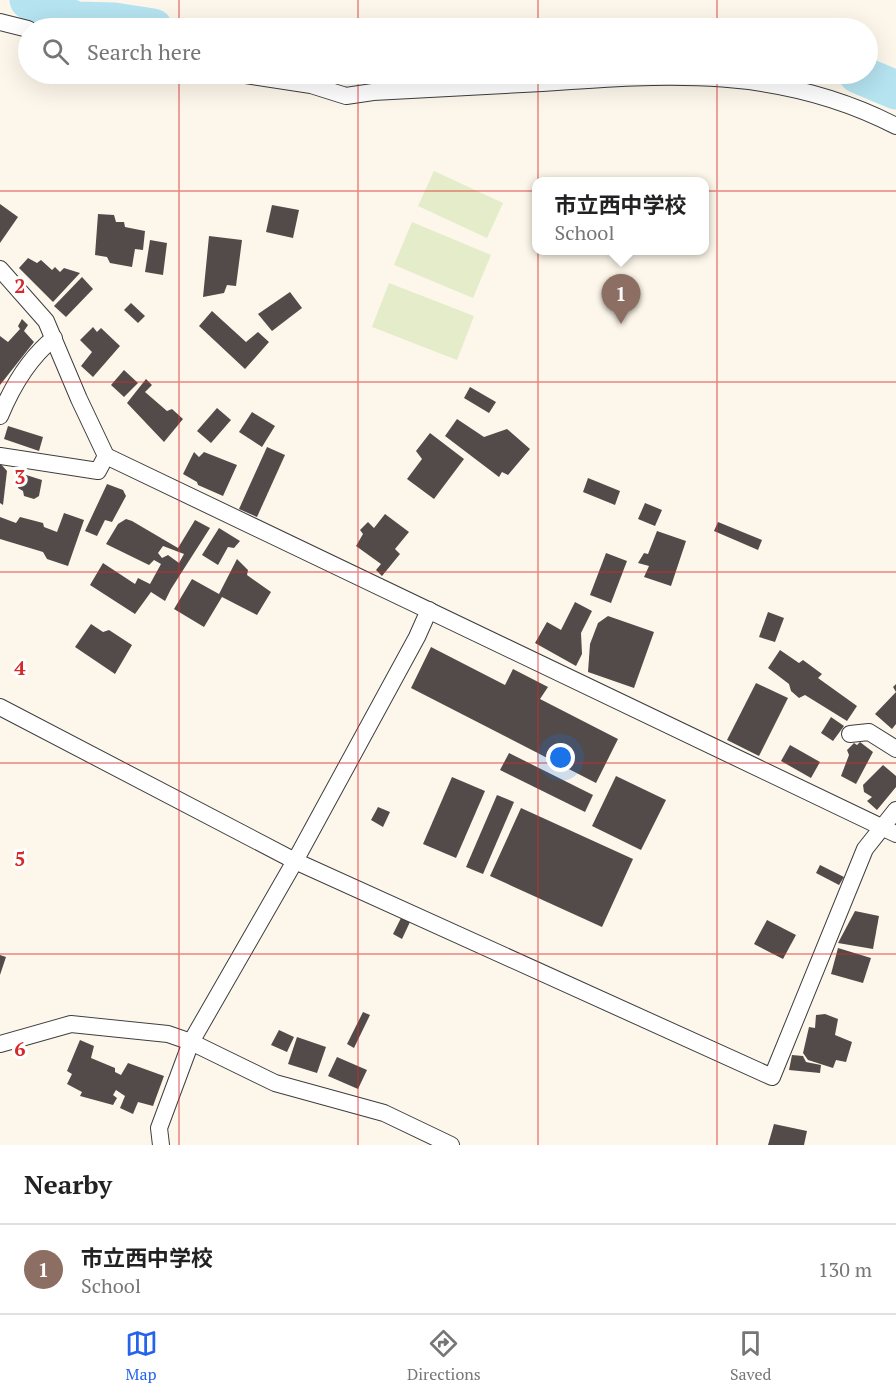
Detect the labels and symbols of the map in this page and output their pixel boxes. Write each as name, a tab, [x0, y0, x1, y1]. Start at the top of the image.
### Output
text: 2	[14, 272, 26, 299]
pin: 1	[602, 274, 640, 324]
text: 3	[14, 463, 26, 490]
text: 4	[14, 654, 26, 681]
your location	[546, 743, 575, 772]
text: 5	[14, 845, 26, 872]
text: 6	[14, 1035, 26, 1062]

